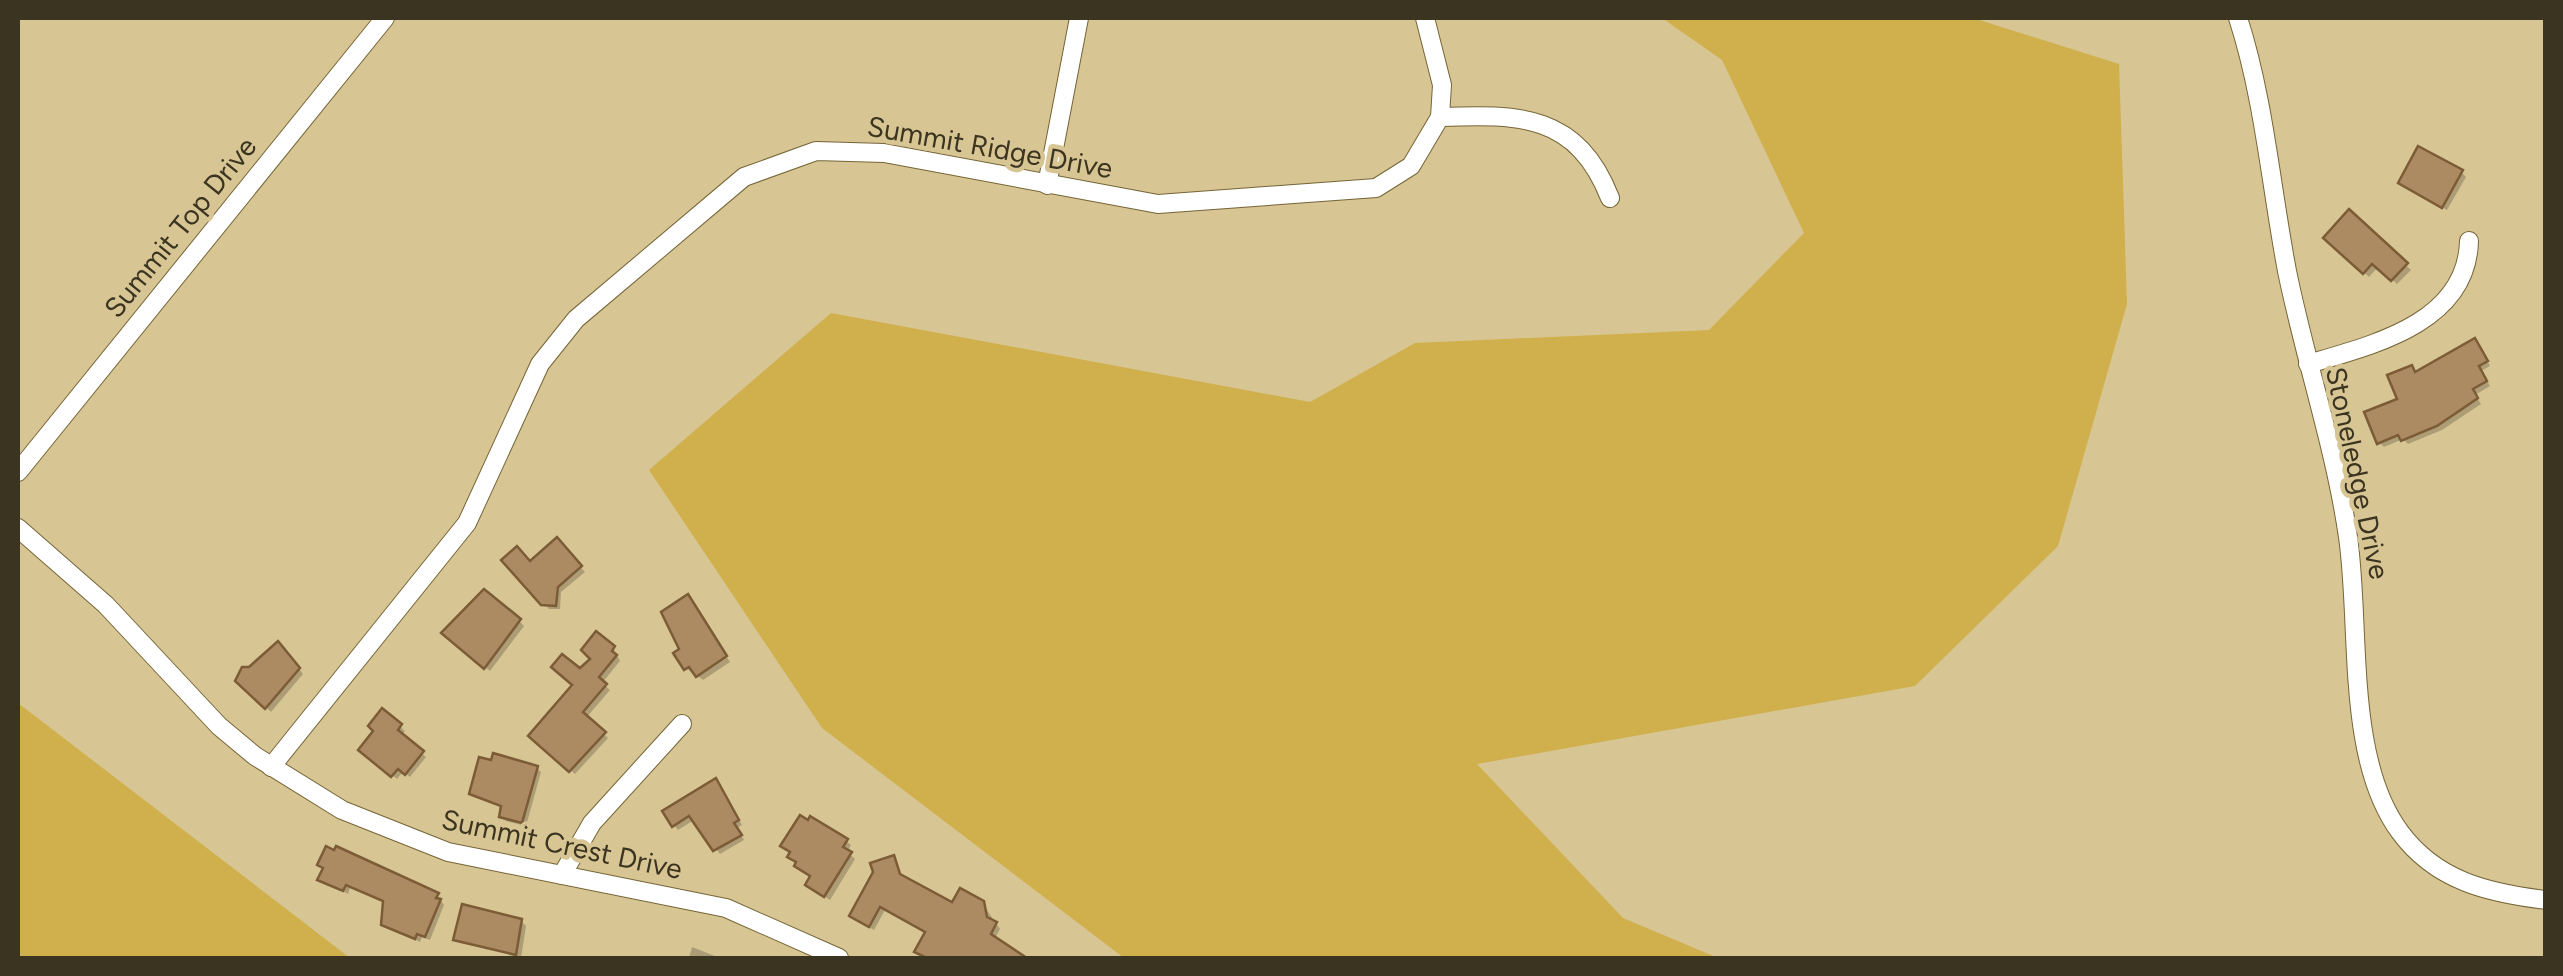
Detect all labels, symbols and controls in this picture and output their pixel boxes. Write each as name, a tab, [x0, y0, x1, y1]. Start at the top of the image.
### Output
street label: Summit Ridge Drive	[865, 109, 1115, 185]
street label: Summit Top Drive	[97, 130, 263, 324]
street label: Stoneledge Drive	[2319, 364, 2397, 582]
street label: Summit Crest Drive	[439, 802, 685, 886]

